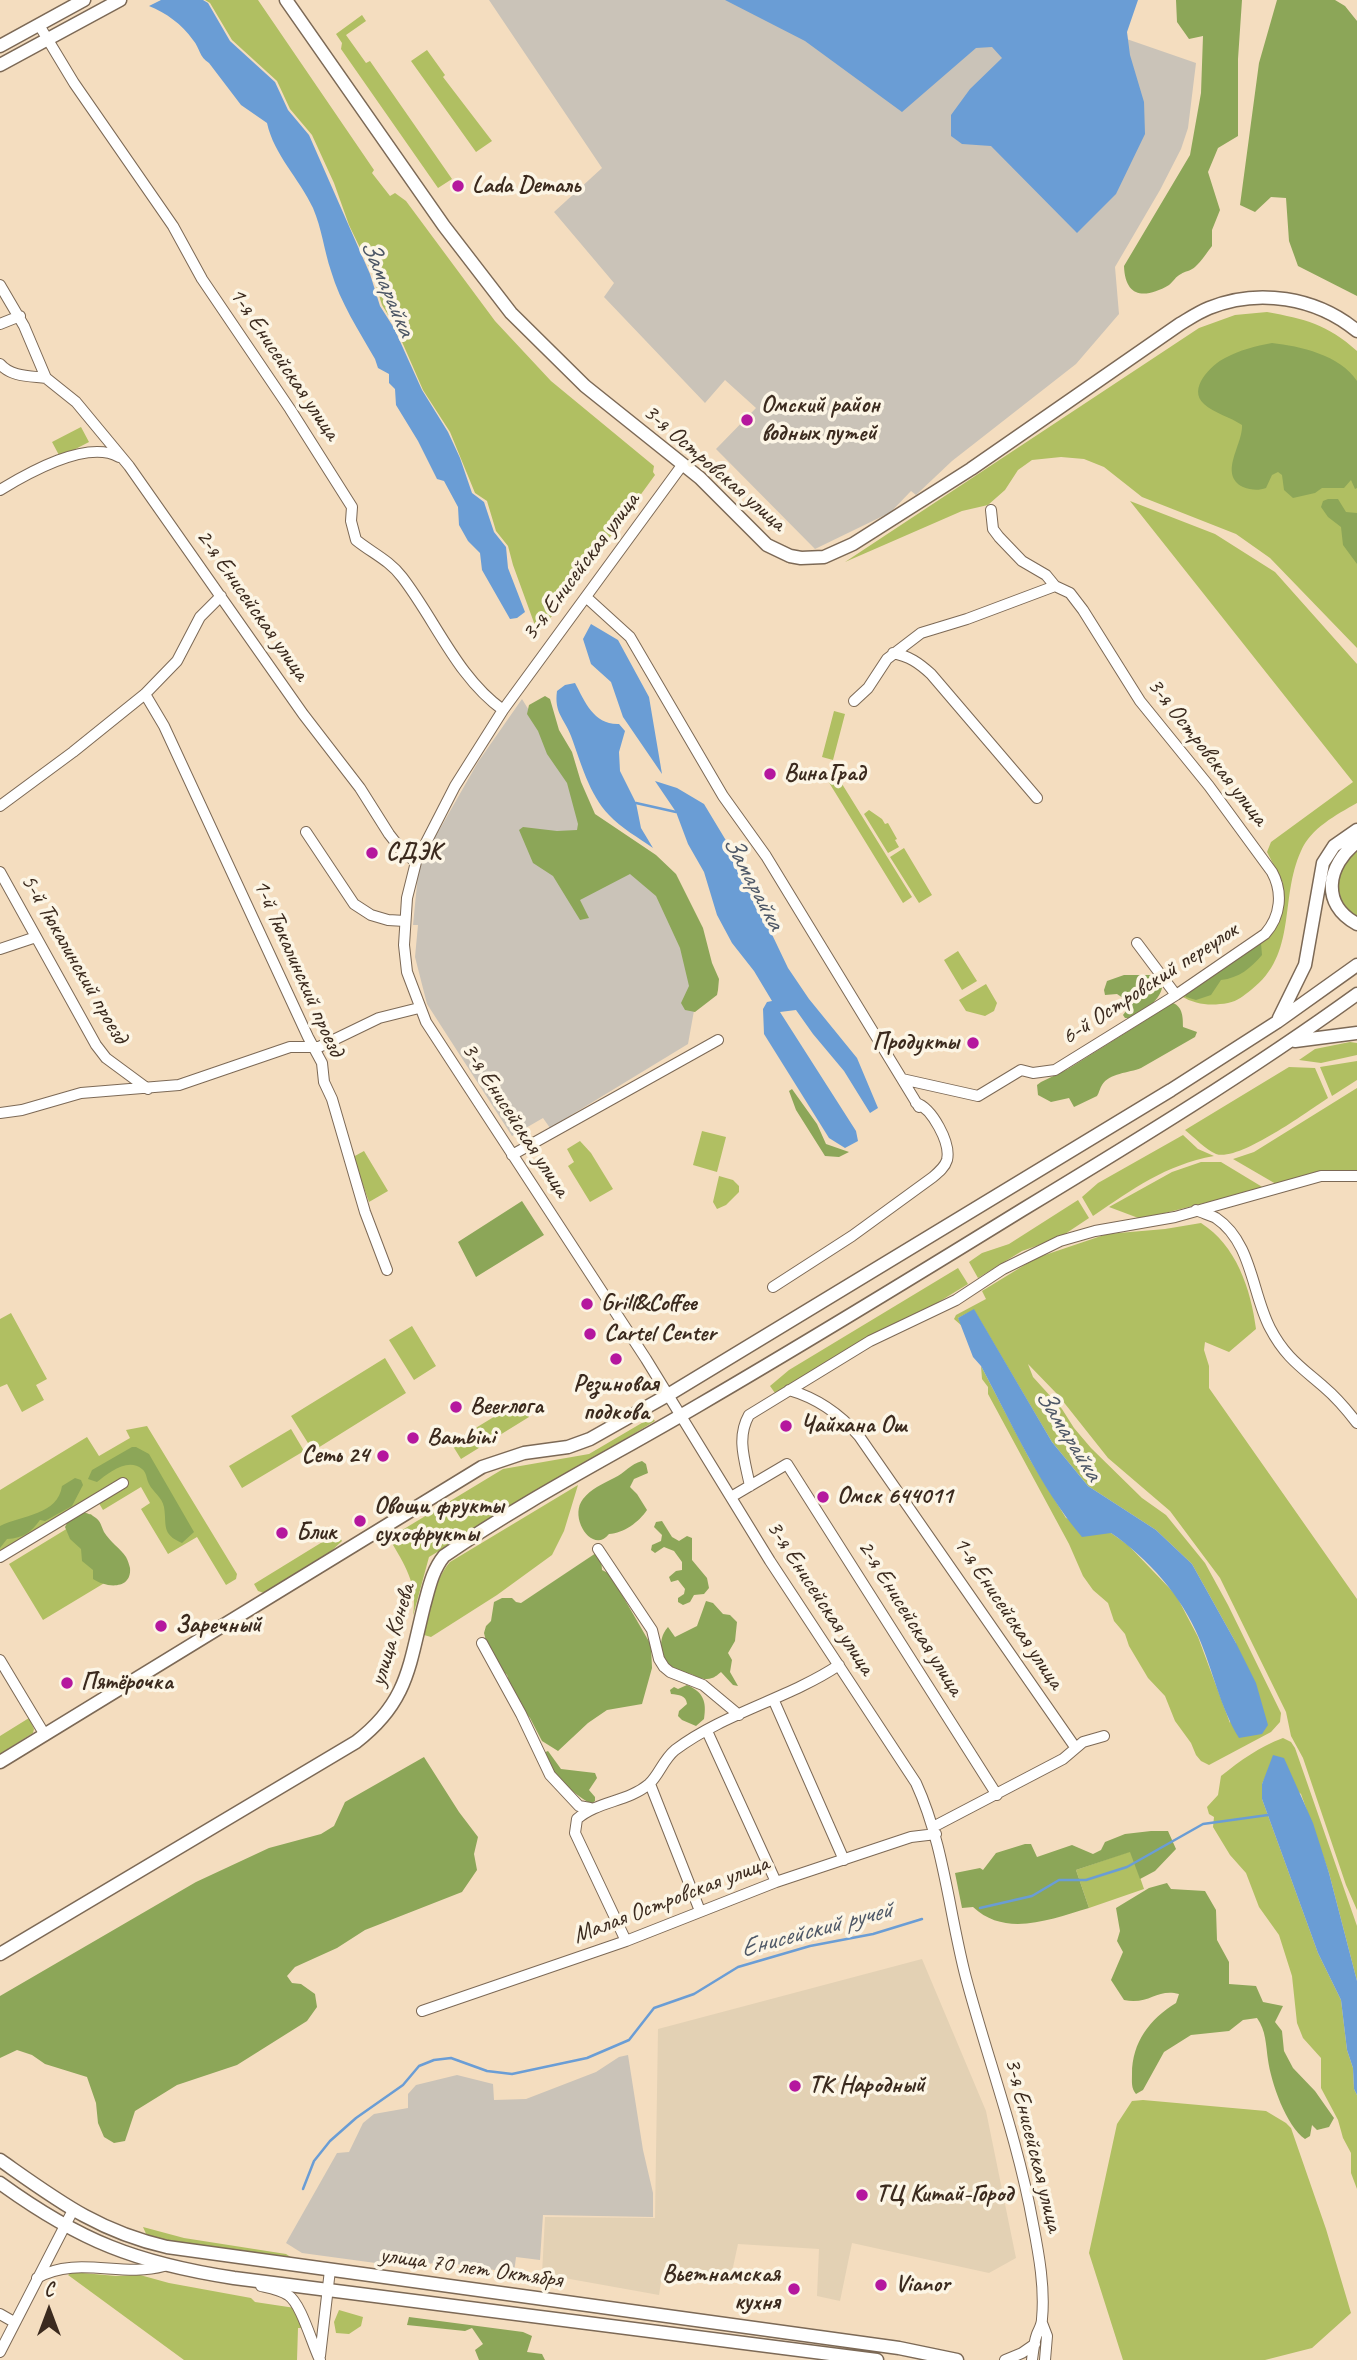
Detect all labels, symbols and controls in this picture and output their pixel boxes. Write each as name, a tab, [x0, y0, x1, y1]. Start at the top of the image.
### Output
place label: Lada Dеталь	[472, 172, 581, 200]
marker: Lada Dеталь	[450, 178, 466, 194]
water label: Замарайка	[353, 235, 421, 341]
street label: 1-я Енисейская улица	[222, 282, 346, 446]
place label: Омский район водных путей	[761, 392, 880, 448]
street label: 3-я Островская улица	[637, 398, 791, 538]
marker: Омский район водных путей	[739, 412, 755, 428]
street label: 3-я Енисейская улица	[516, 487, 646, 647]
street label: 2-я Енисейская улица	[189, 524, 315, 686]
street label: 3-я Островская улица	[1140, 672, 1274, 832]
place label: ВинаГрад	[784, 760, 865, 788]
marker: ВинаГрад	[762, 766, 778, 782]
water label: Замарайка	[715, 831, 791, 935]
place label: СДЭК	[386, 839, 441, 867]
marker: СДЭК	[364, 845, 380, 861]
street label: 5-й Тюкалинский проезд	[14, 869, 134, 1049]
street label: 1-й Тюкалинский проезд	[246, 875, 350, 1061]
street label: 6-й Островский переулок	[1056, 916, 1244, 1052]
place label: Продукты	[872, 1029, 959, 1057]
marker: Продукты	[965, 1035, 981, 1051]
street label: 3-я Енисейская улица	[454, 1037, 576, 1203]
place label: Grill&Coffee	[601, 1290, 697, 1318]
marker: Grill&Coffee	[579, 1296, 595, 1312]
place label: Cartel Center	[604, 1320, 716, 1348]
marker: Cartel Center	[582, 1326, 598, 1342]
marker: Резиновая подкова	[608, 1351, 624, 1367]
place label: Резиновая подкова	[573, 1371, 659, 1427]
water label: Замарайка	[1028, 1384, 1108, 1486]
place label: Beerлога	[470, 1393, 543, 1421]
marker: Beerлога	[448, 1399, 464, 1415]
place label: Чайхана Ош	[800, 1412, 907, 1440]
marker: Чайхана Ош	[778, 1418, 794, 1434]
place label: Bambini	[427, 1424, 495, 1452]
marker: Bambini	[405, 1430, 421, 1446]
place label: Сеть 24	[301, 1442, 369, 1470]
marker: Сеть 24	[375, 1448, 391, 1464]
place label: Омск 644011	[837, 1483, 953, 1511]
marker: Омск 644011	[815, 1489, 831, 1505]
place label: Овощи фрукты сухофрукты	[374, 1493, 504, 1549]
marker: Овощи фрукты сухофрукты	[352, 1513, 368, 1529]
street label: 3-я Енисейская улица	[759, 1515, 881, 1681]
place label: Блик	[296, 1519, 336, 1547]
marker: Блик	[274, 1525, 290, 1541]
street label: 1-я Енисейская улица	[946, 1531, 1070, 1695]
street label: 2-я Енисейская улица	[851, 1535, 969, 1701]
street label: улица Конева	[364, 1580, 422, 1690]
place label: Заречный	[175, 1612, 261, 1640]
marker: Заречный	[153, 1618, 169, 1634]
place label: Пятёрочка	[81, 1669, 173, 1697]
marker: Пятёрочка	[59, 1675, 75, 1691]
street label: Малая Островская улица	[569, 1849, 773, 1951]
water label: Енисейский ручей	[737, 1895, 895, 1965]
street label: 3-я Енисейская улица	[997, 2055, 1069, 2235]
place label: ТК Народный	[809, 2072, 925, 2100]
marker: ТК Народный	[787, 2078, 803, 2094]
place label: ТЦ Китай-Город	[876, 2181, 1013, 2209]
marker: ТЦ Китай-Город	[854, 2187, 870, 2203]
street label: улица 70 лет Октября	[378, 2241, 564, 2295]
place label: Вьетнамская кухня	[662, 2261, 780, 2317]
place label: Vianor	[895, 2271, 950, 2299]
north arrow	[14, 2276, 84, 2346]
marker: Vianor	[873, 2277, 889, 2293]
text: С	[44, 2278, 54, 2302]
marker: Вьетнамская кухня	[786, 2281, 802, 2297]

